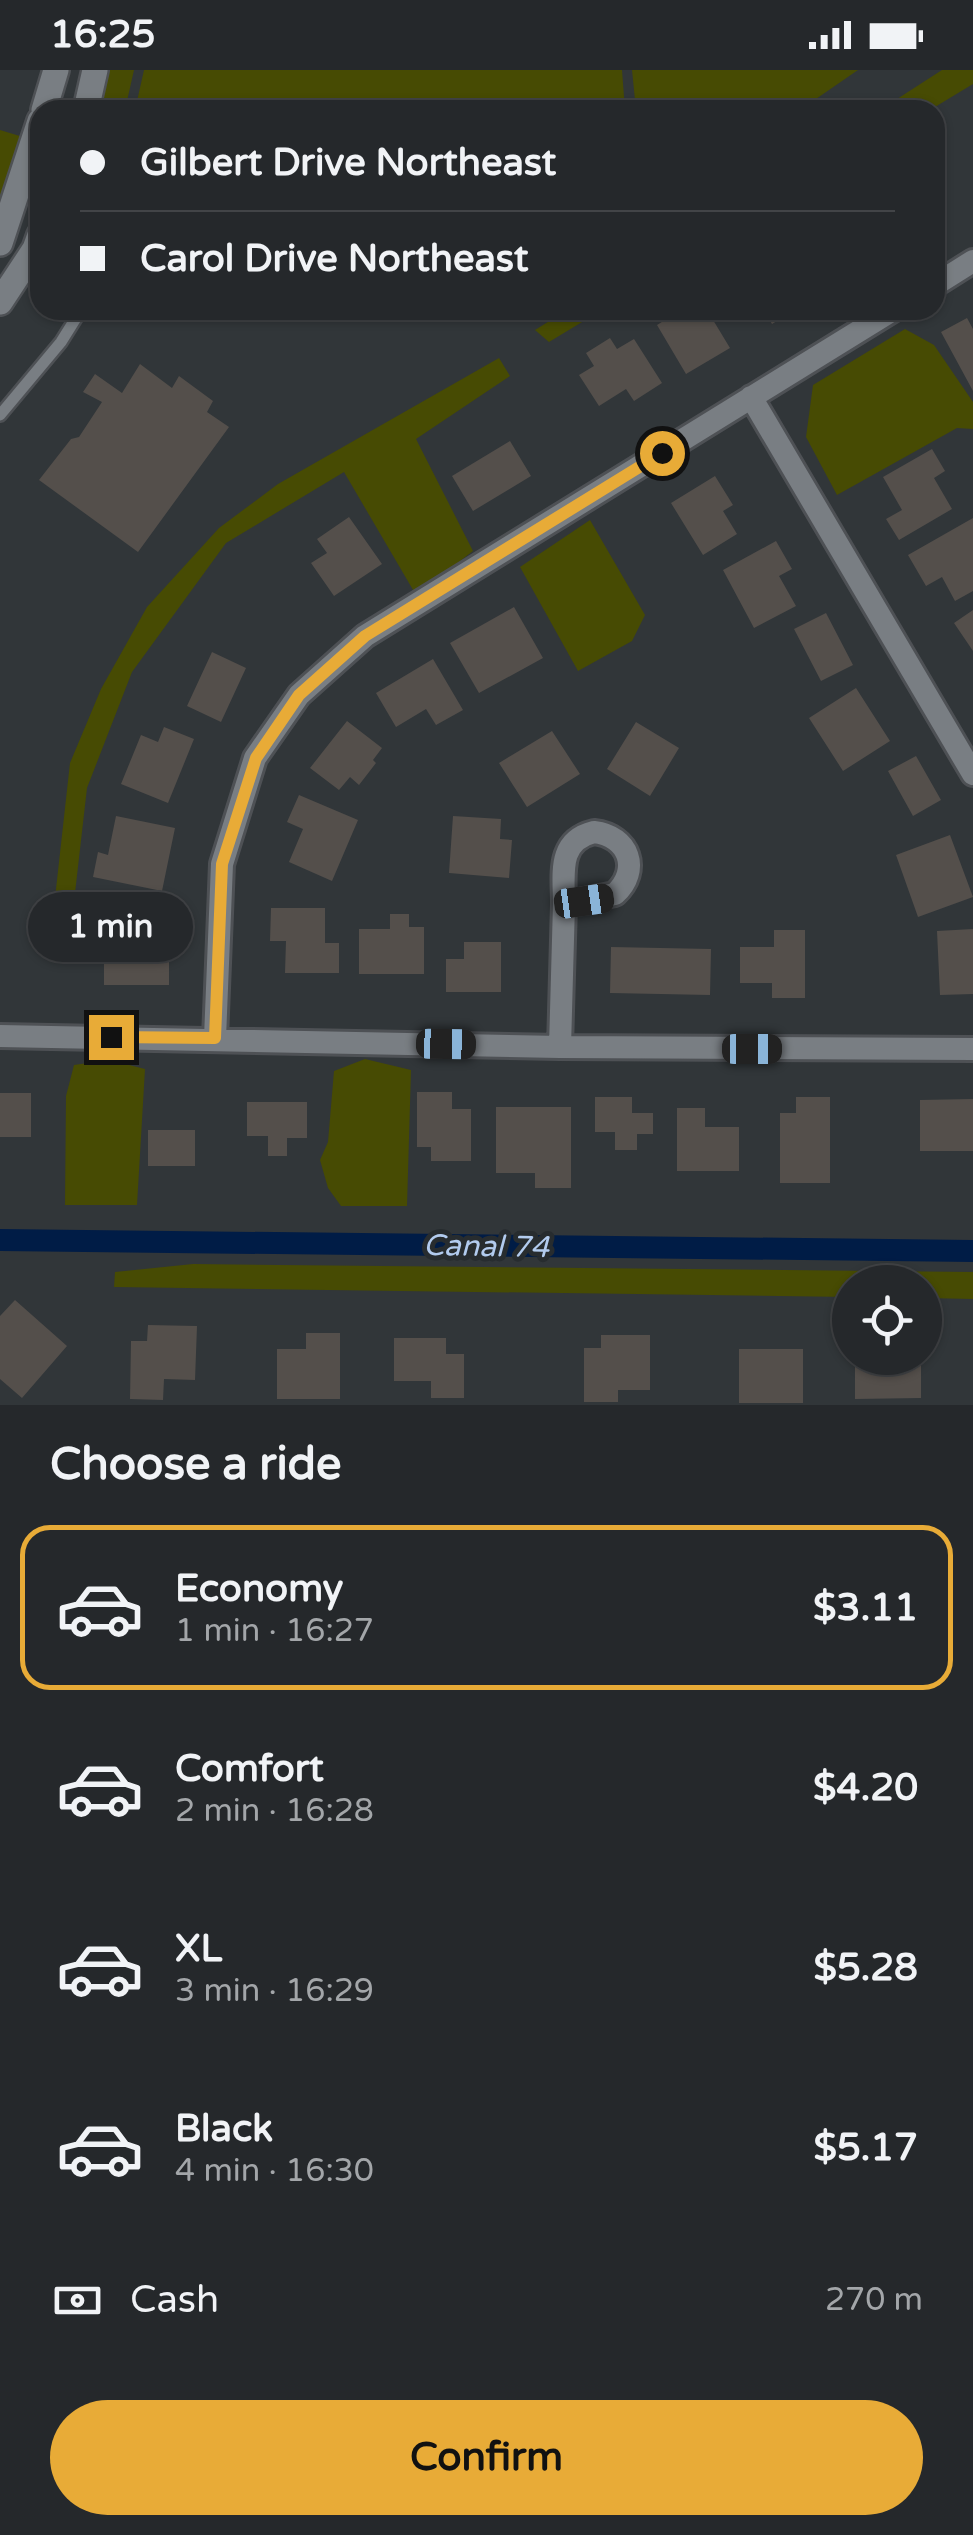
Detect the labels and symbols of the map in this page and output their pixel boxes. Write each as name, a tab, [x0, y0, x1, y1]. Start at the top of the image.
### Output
route start	[640, 431, 685, 476]
car	[552, 882, 616, 920]
callout: 1 min	[28, 892, 194, 962]
route end	[89, 1015, 134, 1060]
car	[416, 1028, 476, 1060]
car	[722, 1034, 782, 1064]
water label: Canal 74	[423, 1227, 550, 1266]

